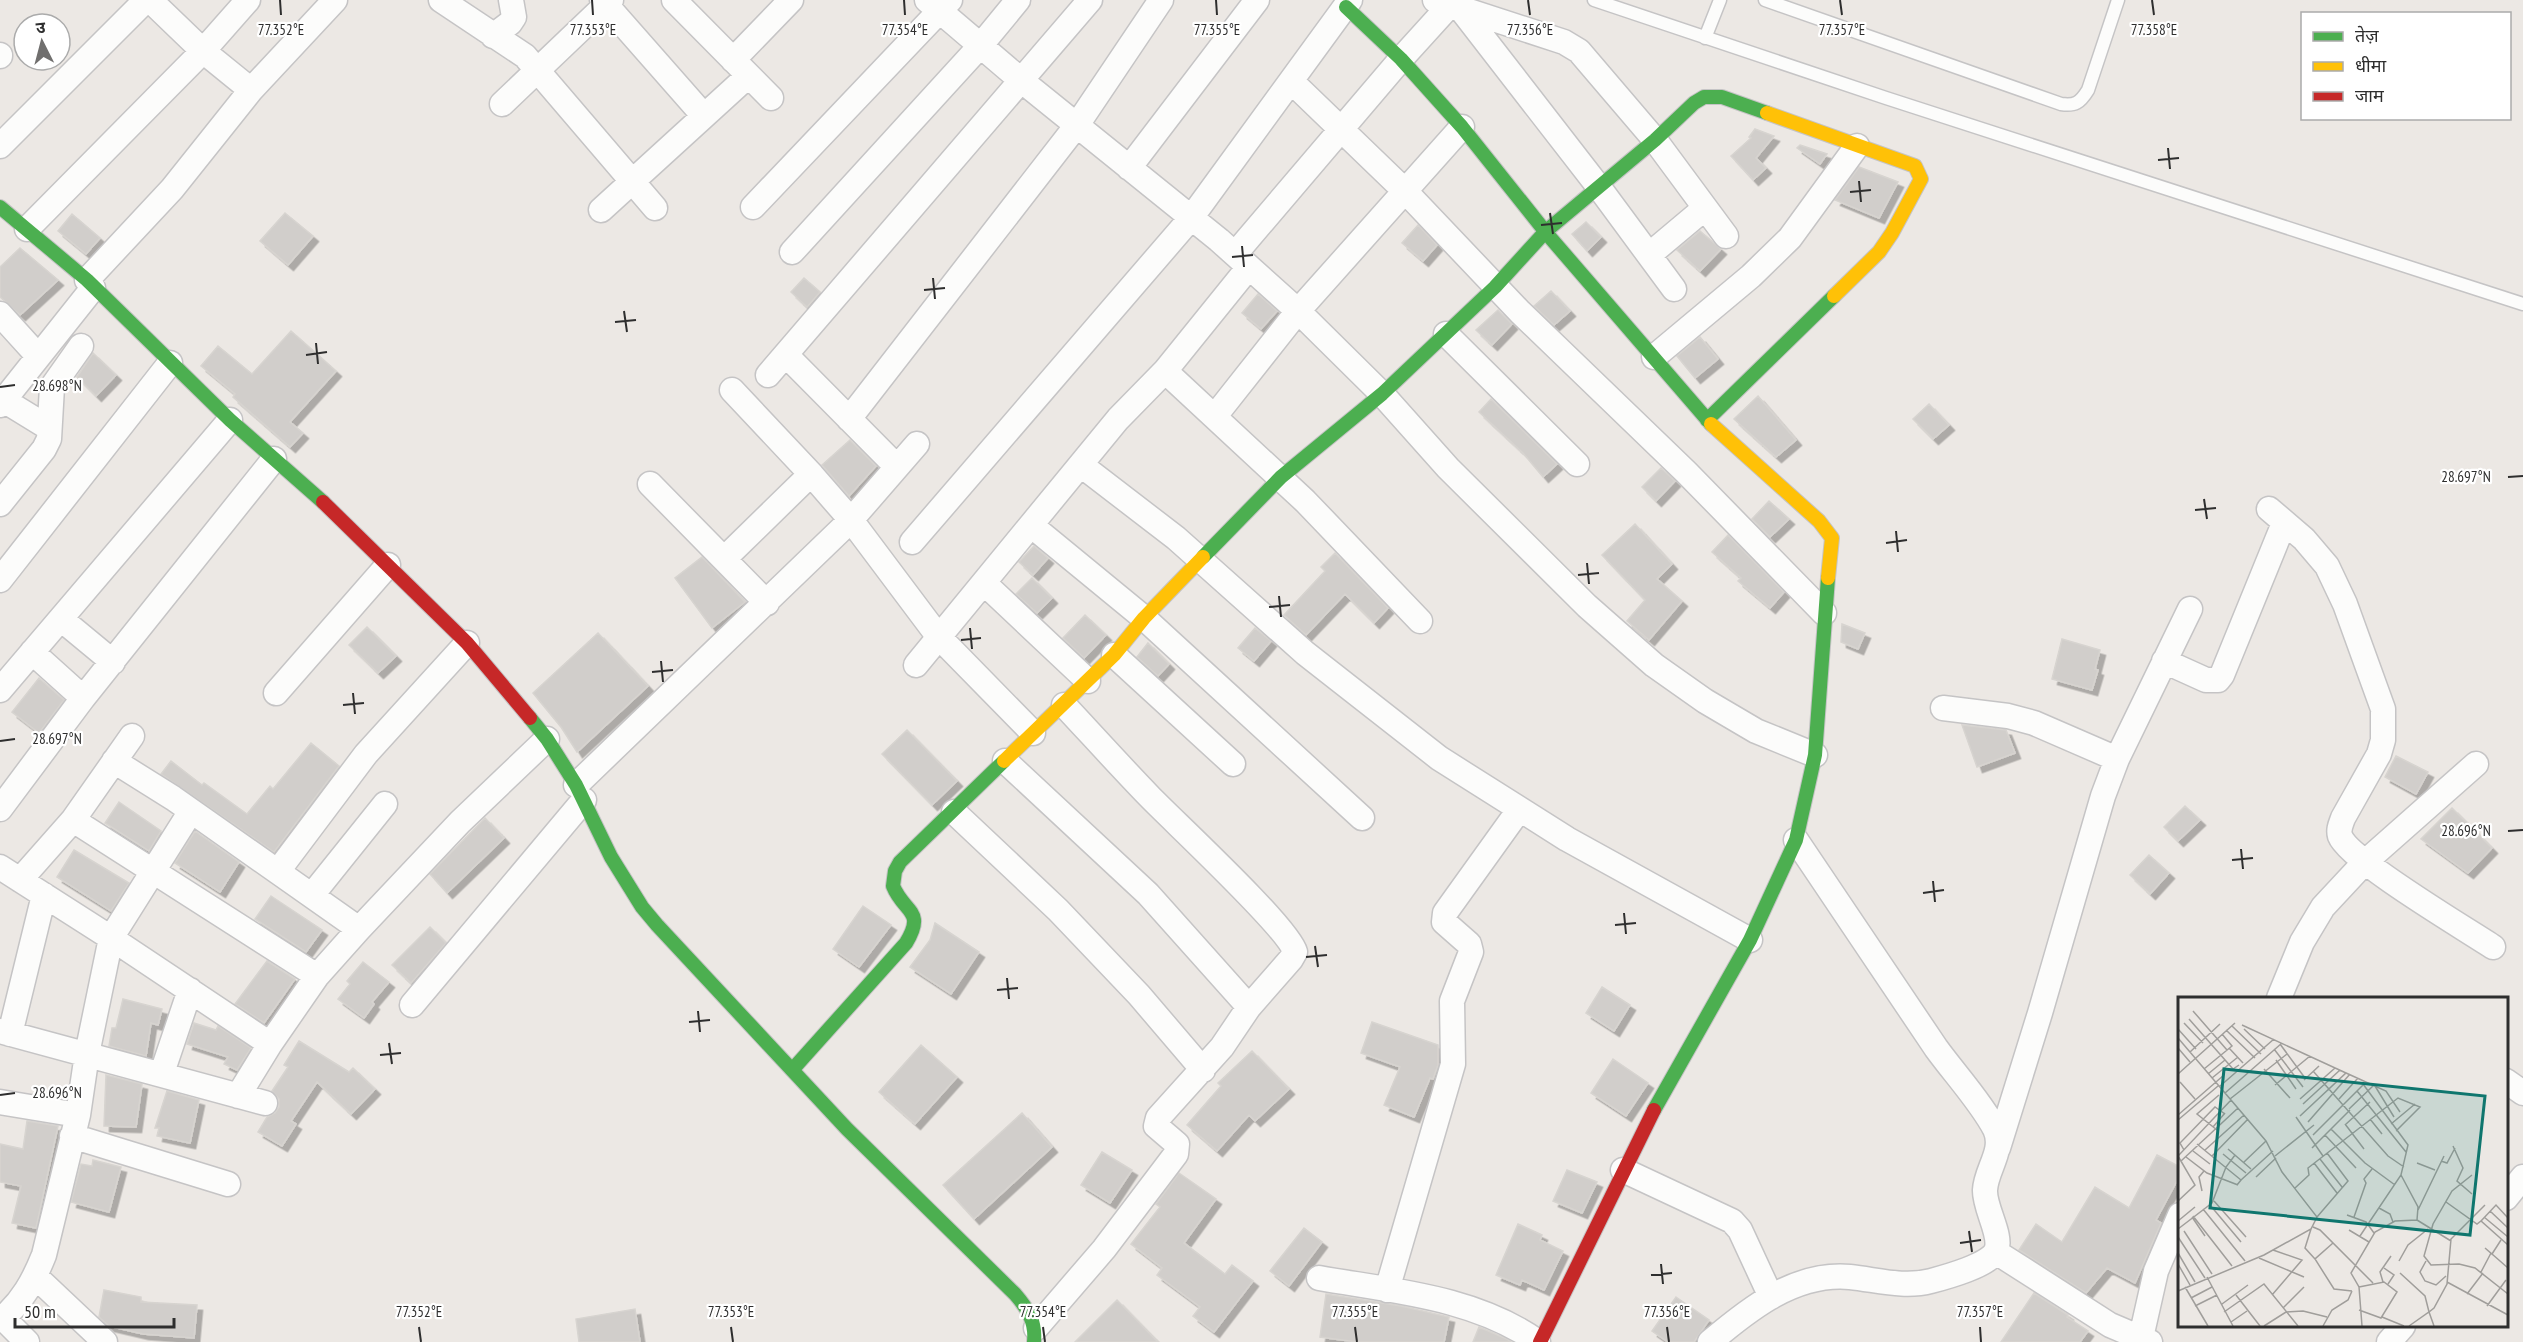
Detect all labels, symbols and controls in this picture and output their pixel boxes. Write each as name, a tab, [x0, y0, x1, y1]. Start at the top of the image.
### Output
north arrow	[12, 12, 72, 72]
legend	[2301, 12, 2511, 120]
text: उ	[35, 17, 47, 38]
text: 77.352°E	[258, 20, 304, 39]
text: 77.353°E	[570, 20, 616, 39]
text: 77.354°E	[882, 20, 928, 39]
text: 77.355°E	[1194, 20, 1240, 39]
text: 77.356°E	[1507, 20, 1553, 39]
text: 77.357°E	[1819, 20, 1865, 39]
text: 77.358°E	[2131, 20, 2177, 39]
text: तेज़	[2355, 24, 2379, 47]
text: धीमा	[2355, 54, 2386, 77]
text: जाम	[2355, 84, 2385, 107]
text: 28.698°N	[32, 376, 82, 395]
text: 28.697°N	[2441, 467, 2491, 486]
text: 28.697°N	[32, 729, 82, 748]
text: 28.696°N	[2441, 821, 2491, 840]
inset map	[2178, 997, 2508, 1327]
text: 28.696°N	[32, 1083, 82, 1102]
scale bar	[15, 1291, 174, 1329]
text: 50 m	[24, 1300, 56, 1323]
text: 77.352°E	[396, 1302, 442, 1321]
text: 77.353°E	[708, 1302, 754, 1321]
text: 77.354°E	[1020, 1302, 1066, 1321]
text: 77.355°E	[1332, 1302, 1378, 1321]
text: 77.356°E	[1644, 1302, 1690, 1321]
text: 77.357°E	[1957, 1302, 2003, 1321]

